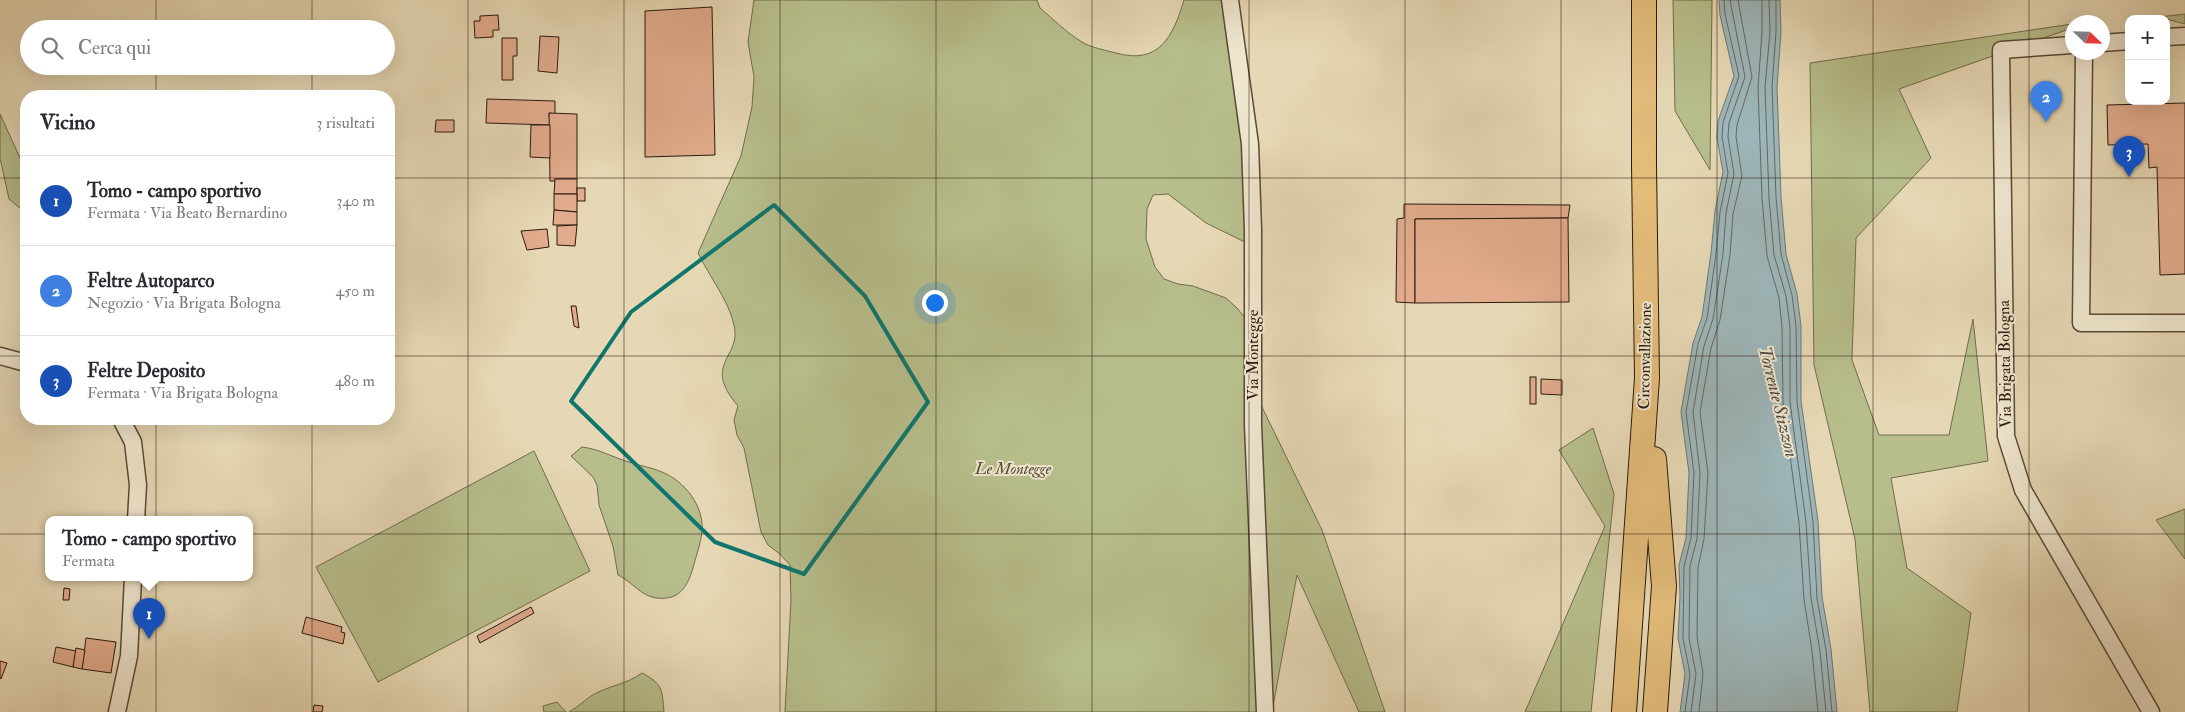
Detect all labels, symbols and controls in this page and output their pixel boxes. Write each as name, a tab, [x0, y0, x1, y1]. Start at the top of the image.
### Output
north arrow	[2065, 15, 2110, 60]
map controls	[2125, 15, 2170, 105]
button: +	[2125, 15, 2170, 60]
search box	[20, 20, 395, 75]
icon: search	[38, 34, 66, 62]
text: Cerca qui	[78, 36, 151, 60]
button: −	[2125, 60, 2170, 105]
pin: 2	[2030, 81, 2062, 122]
text: Vicino	[40, 109, 95, 136]
text: 3 risultati	[316, 113, 375, 133]
pin: 3	[2113, 136, 2145, 177]
text: Tomo - campo sportivo	[87, 179, 261, 203]
text: 1	[53, 191, 59, 211]
text: 340 m	[336, 191, 375, 211]
text: Fermata · Via Beato Bernardino	[87, 203, 287, 223]
text: Feltre Autoparco	[87, 269, 214, 293]
text: 2	[52, 281, 60, 301]
text: 450 m	[336, 281, 375, 301]
your location	[922, 290, 948, 316]
text: Negozio · Via Brigata Bologna	[87, 293, 281, 313]
street label: Via Brigata Bologna	[1994, 299, 2016, 428]
street label: Circonvallazione	[1634, 302, 1656, 409]
street label: Via Montegge	[1243, 309, 1263, 400]
water label: Torrente Stizzon	[1753, 344, 1803, 460]
text: Feltre Deposito	[87, 359, 205, 383]
text: 3	[53, 371, 59, 391]
text: 480 m	[335, 371, 375, 391]
text: Fermata · Via Brigata Bologna	[87, 383, 278, 403]
park label: Le Montegge	[974, 459, 1052, 479]
popup	[45, 516, 253, 581]
text: Tomo - campo sportivo	[62, 527, 236, 551]
text: Fermata	[62, 551, 115, 571]
pin: 1	[133, 598, 165, 639]

